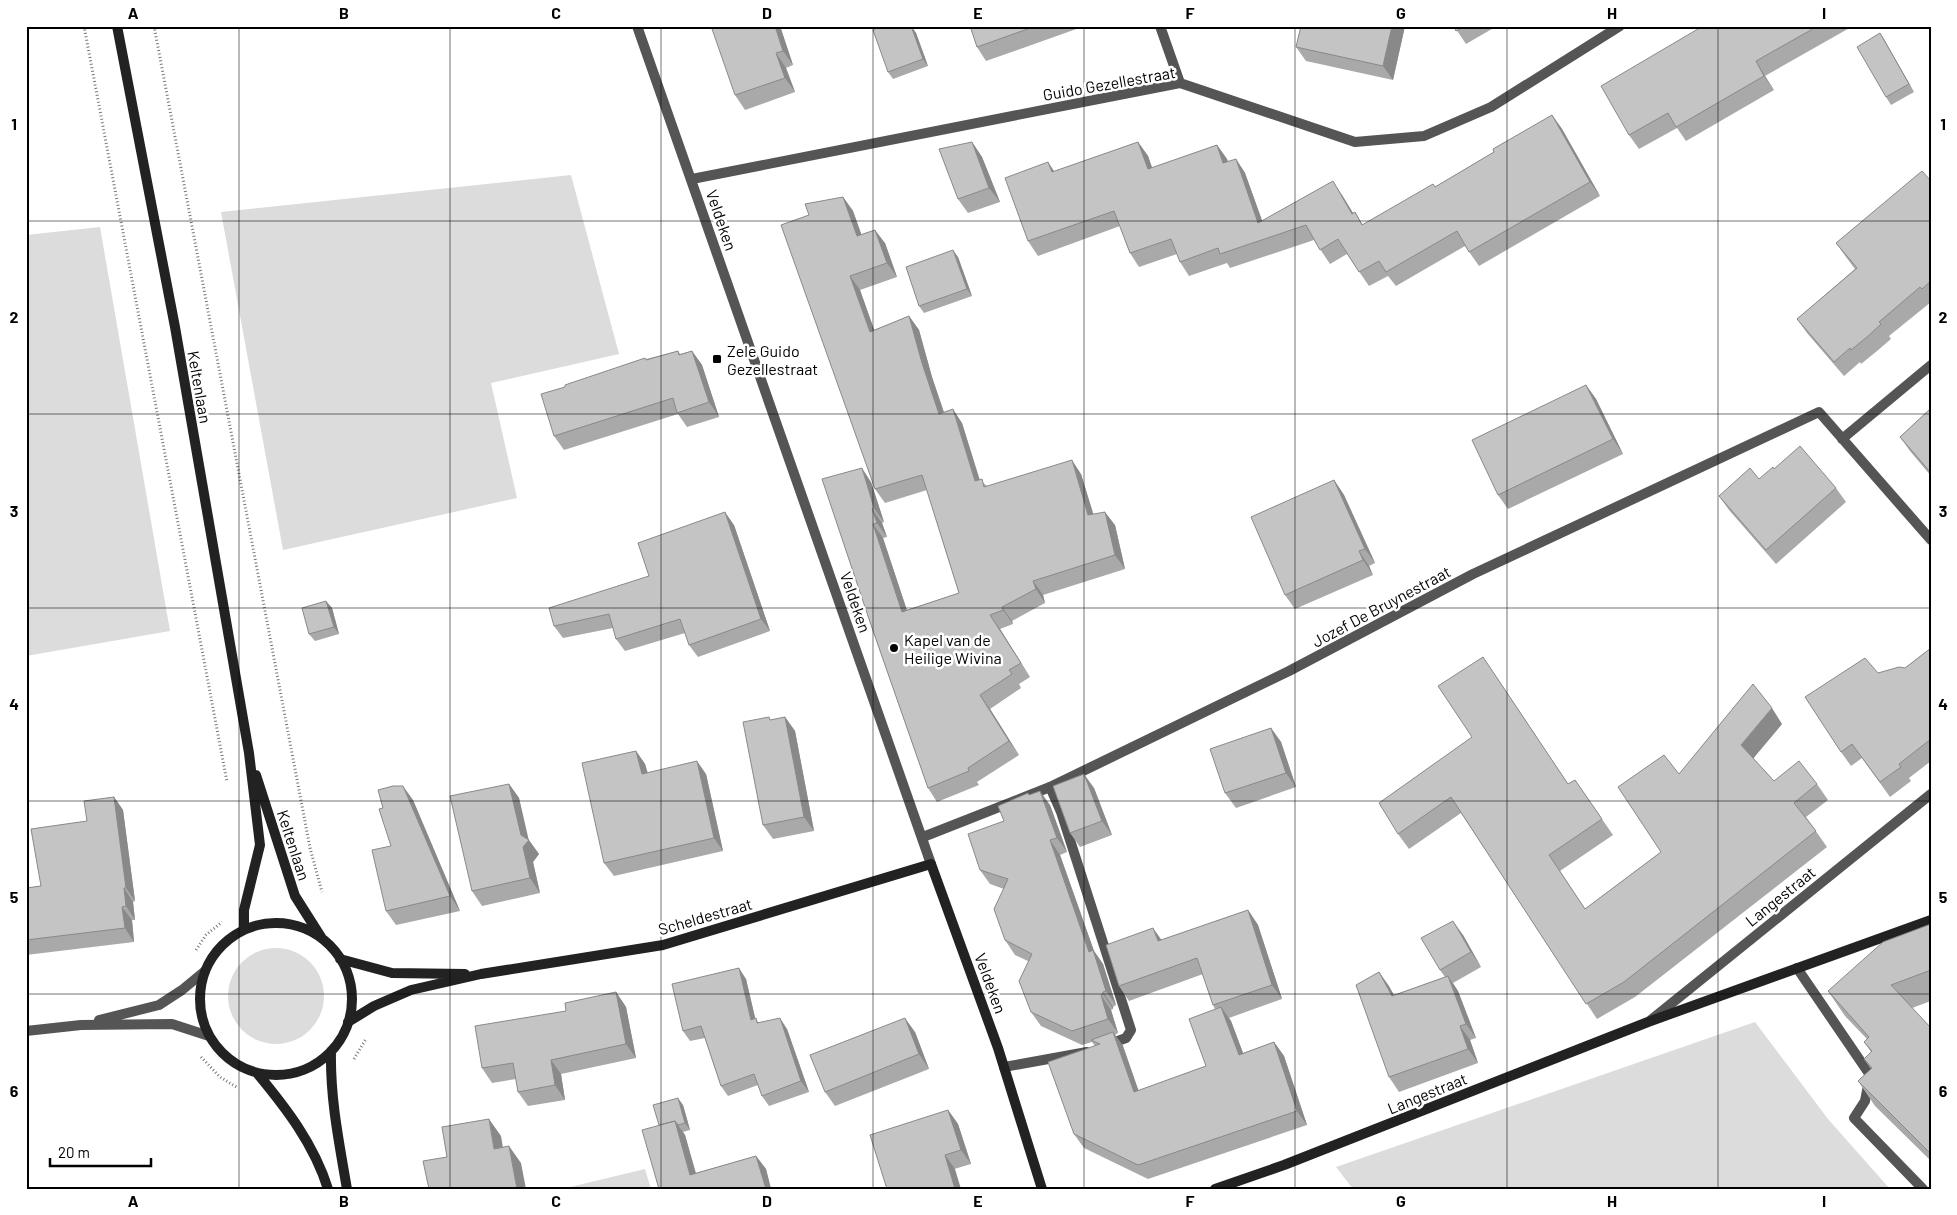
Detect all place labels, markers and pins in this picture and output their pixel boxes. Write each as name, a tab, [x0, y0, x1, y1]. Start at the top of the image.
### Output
place label: Zele Guido Gezellestraat	[727, 341, 818, 378]
marker: Zele Guido Gezellestraat	[711, 353, 723, 365]
place label: Kapel van de Heilige Wivina	[904, 630, 1002, 667]
marker: Kapel van de Heilige Wivina	[888, 642, 900, 654]

